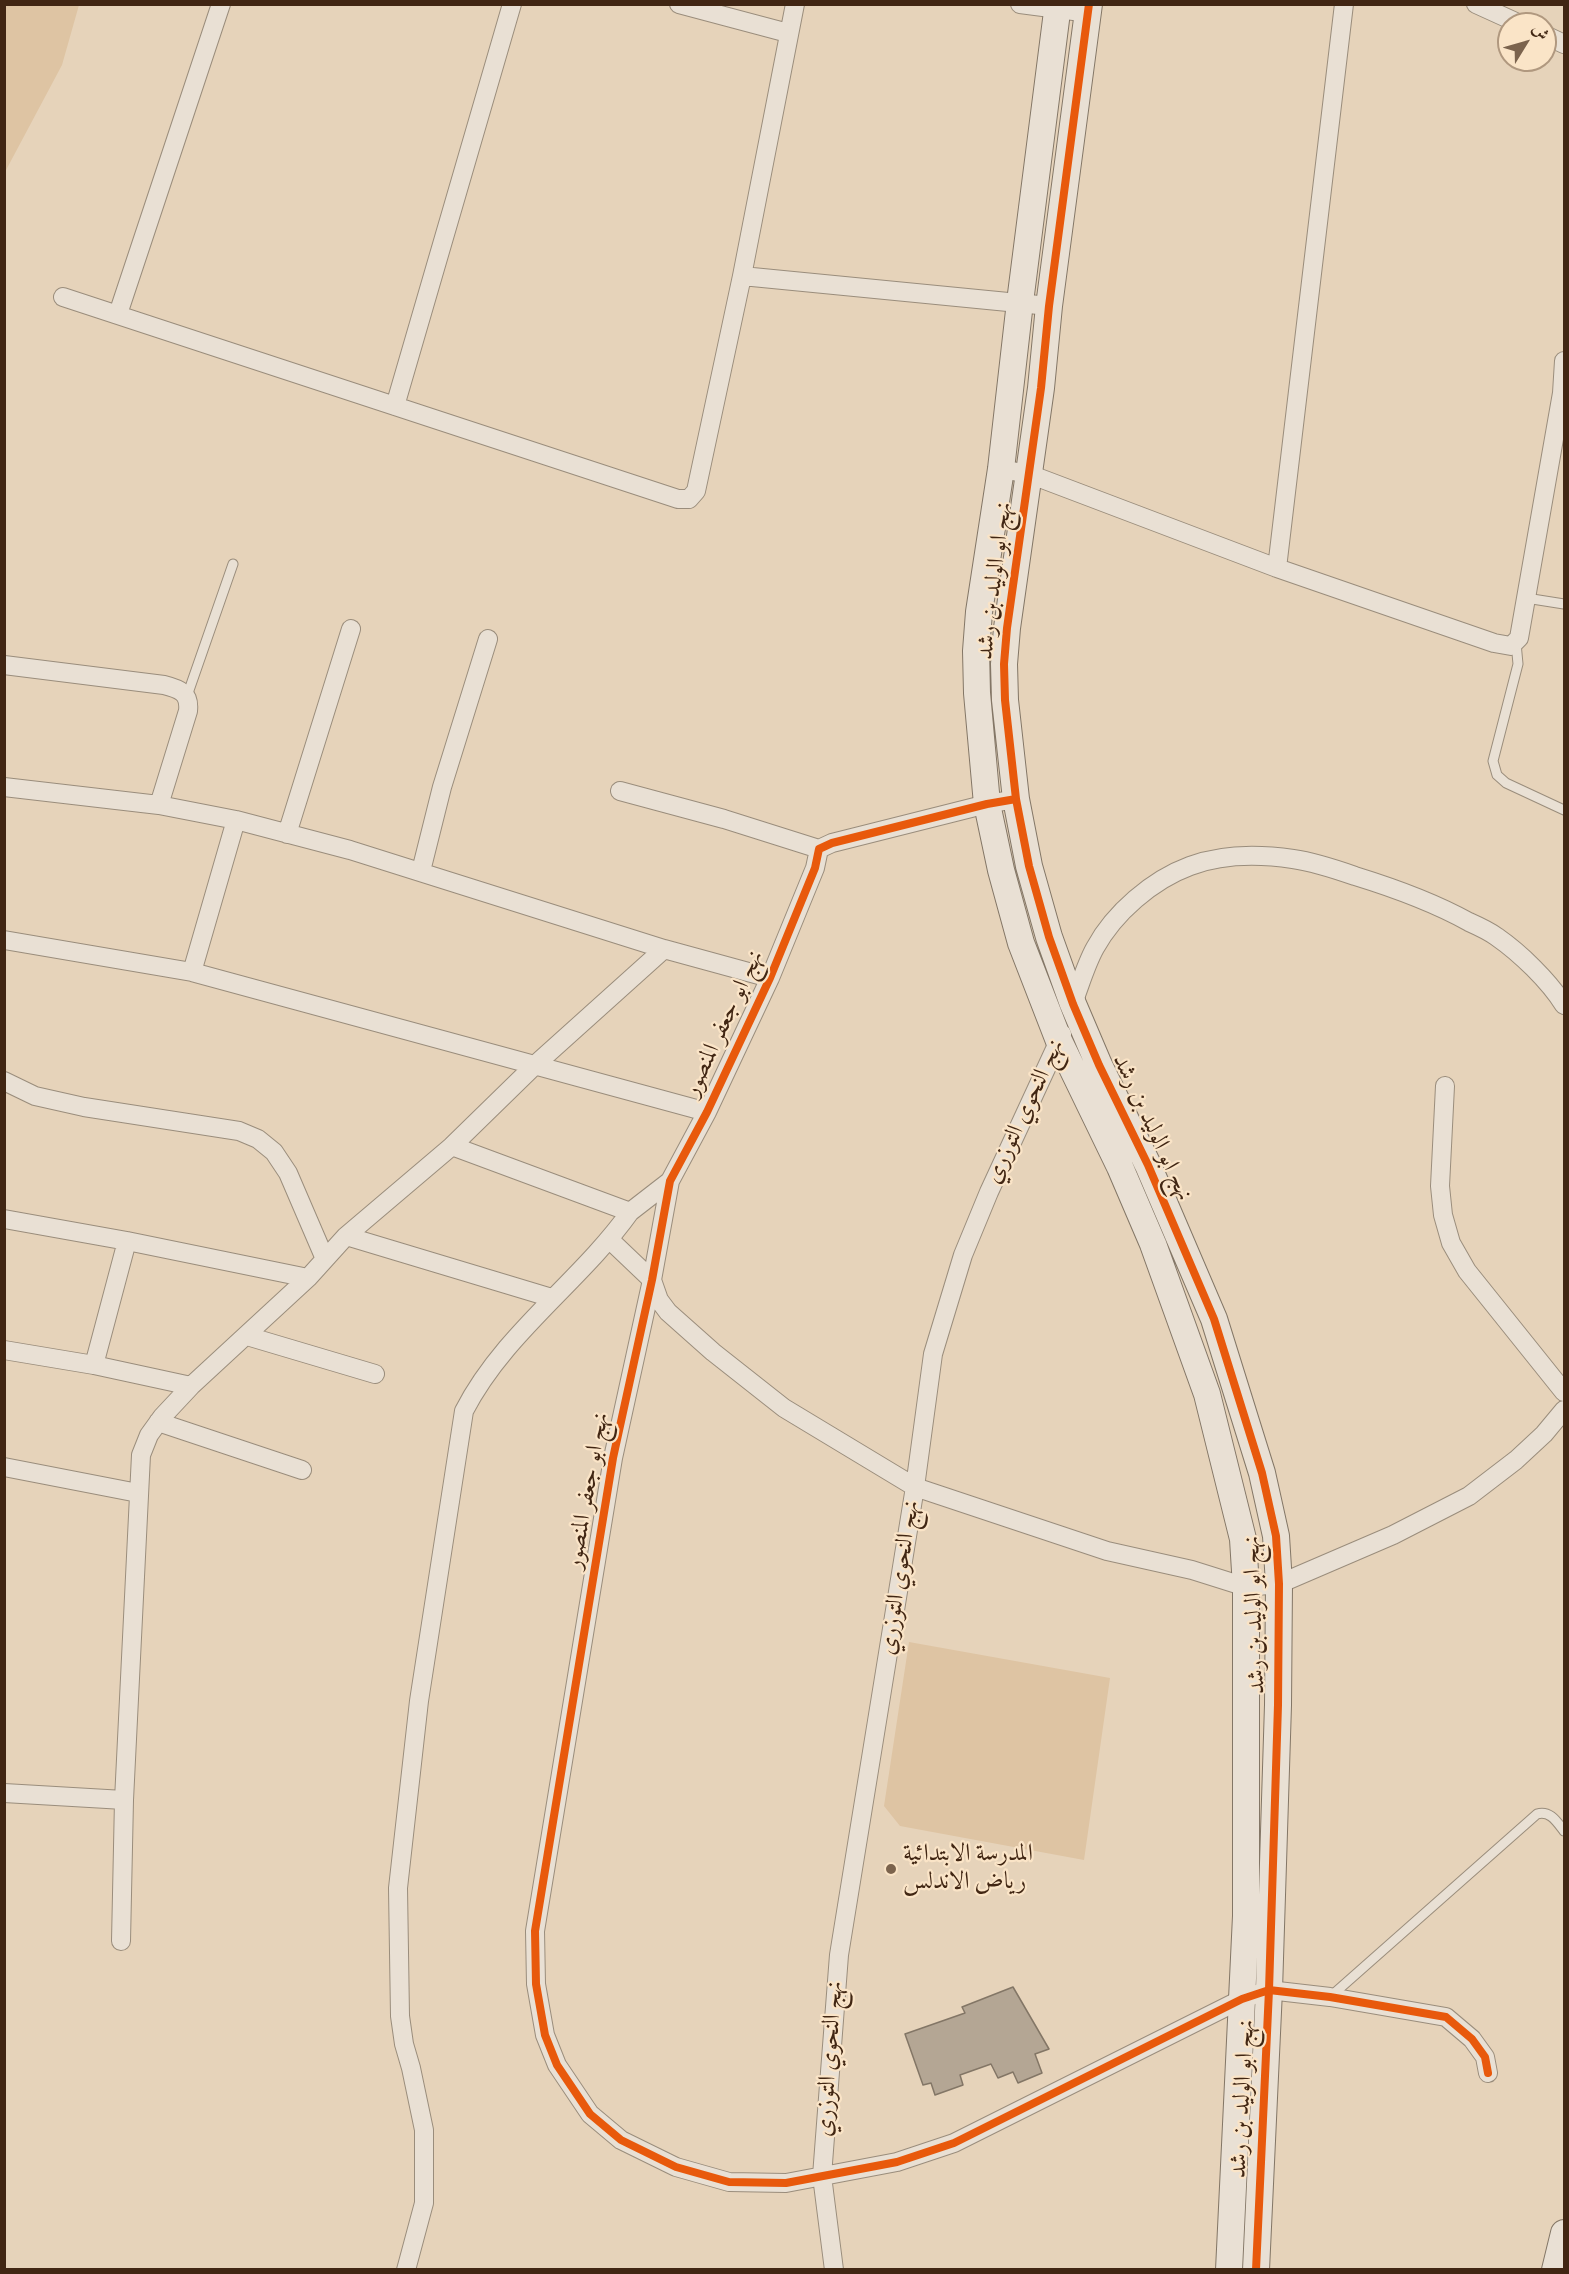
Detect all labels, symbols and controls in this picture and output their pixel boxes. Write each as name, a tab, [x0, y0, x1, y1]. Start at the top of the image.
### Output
north arrow	[1497, 12, 1557, 72]
text: ش	[1527, 20, 1553, 45]
street label: نهج ابو الوليد بن رشد	[972, 501, 1020, 661]
street label: نهج ابو جعفر المنصور	[678, 946, 772, 1102]
street label: نهج النحوي التوزري	[980, 1035, 1072, 1189]
street label: نهج ابو الوليد بن رشد	[1104, 1050, 1198, 1206]
street label: نهج ابو جعفر المنصور	[561, 1410, 617, 1572]
street label: نهج النحوي التوزري	[875, 1499, 927, 1657]
street label: نهج ابو الوليد بن رشد	[1239, 1535, 1273, 1695]
place label: المدرسة الابتدائية رياض الاندلس	[903, 1841, 1033, 1897]
marker: المدرسة الابتدائية رياض الاندلس	[884, 1862, 898, 1876]
street label: نهج النحوي التوزري	[811, 1980, 851, 2138]
street label: نهج ابو الوليد بن رشد	[1225, 2019, 1263, 2179]

